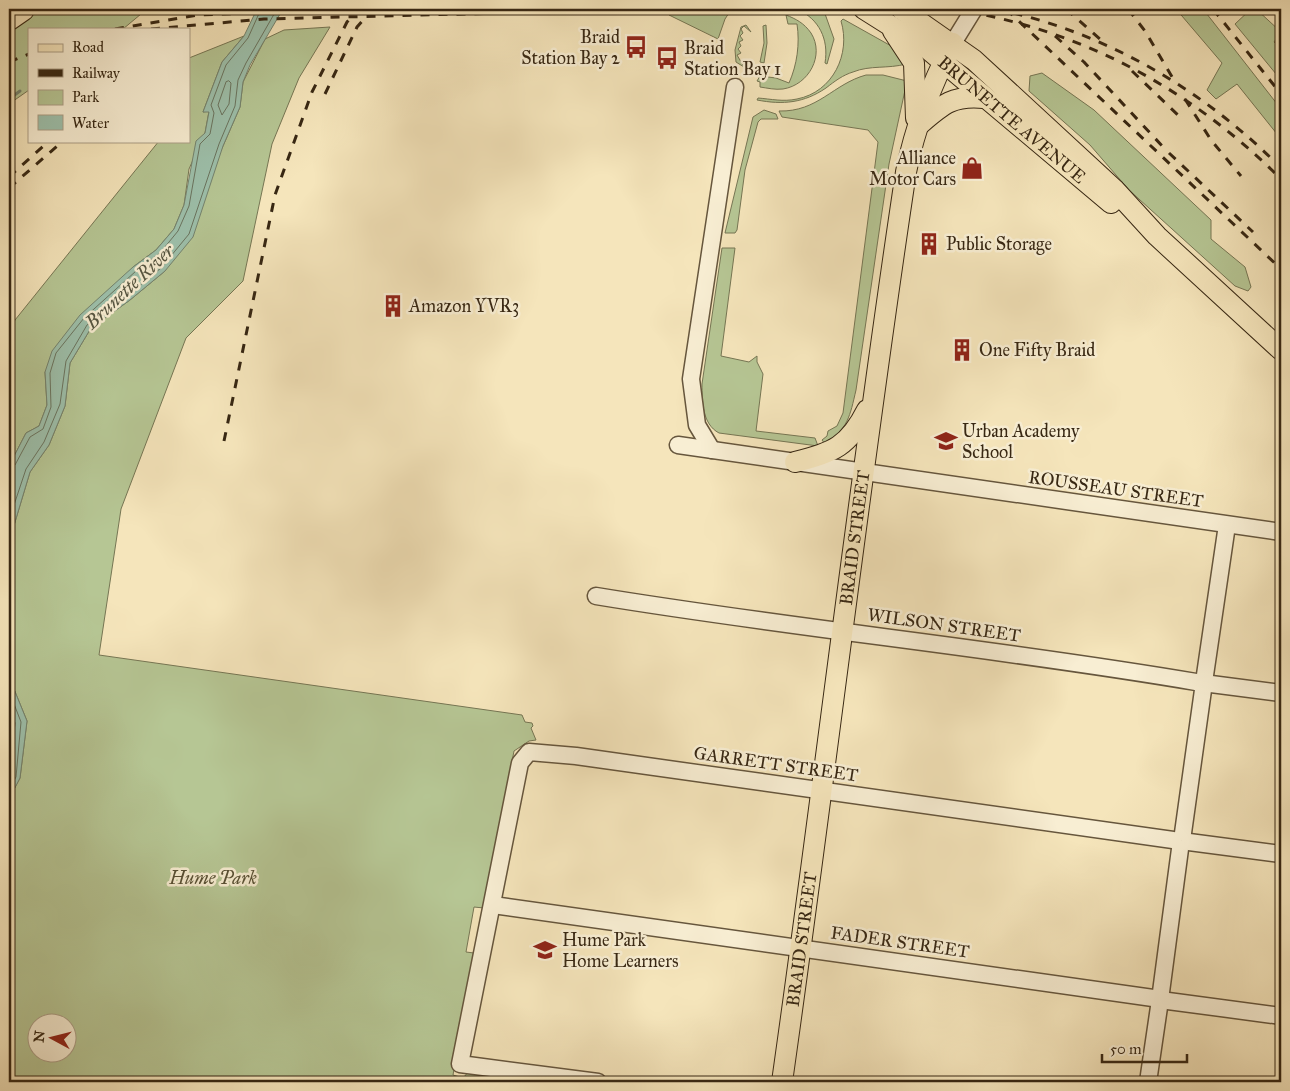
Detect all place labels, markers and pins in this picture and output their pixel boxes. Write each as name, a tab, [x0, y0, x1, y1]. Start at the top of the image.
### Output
place label: Braid Station Bay 2	[521, 26, 620, 69]
bus stop icon: Braid Station Bay 2	[623, 34, 649, 60]
place label: Braid Station Bay 1	[684, 37, 781, 80]
bus stop icon: Braid Station Bay 1	[654, 45, 680, 71]
place label: Alliance Motor Cars	[869, 147, 956, 190]
shop icon: Alliance Motor Cars	[959, 155, 985, 181]
building icon: Public Storage	[916, 231, 942, 257]
place label: Public Storage	[946, 233, 1052, 256]
building icon: Amazon YVR3	[380, 293, 406, 319]
place label: Amazon YVR3	[408, 295, 519, 317]
building icon: One Fifty Braid	[949, 337, 975, 363]
place label: One Fifty Braid	[979, 339, 1095, 361]
place label: Urban Academy School	[962, 420, 1080, 463]
school or university icon: Urban Academy School	[933, 428, 959, 454]
place label: Hume Park Home Learners	[562, 929, 679, 972]
school or university icon: Hume Park Home Learners	[532, 937, 558, 963]

